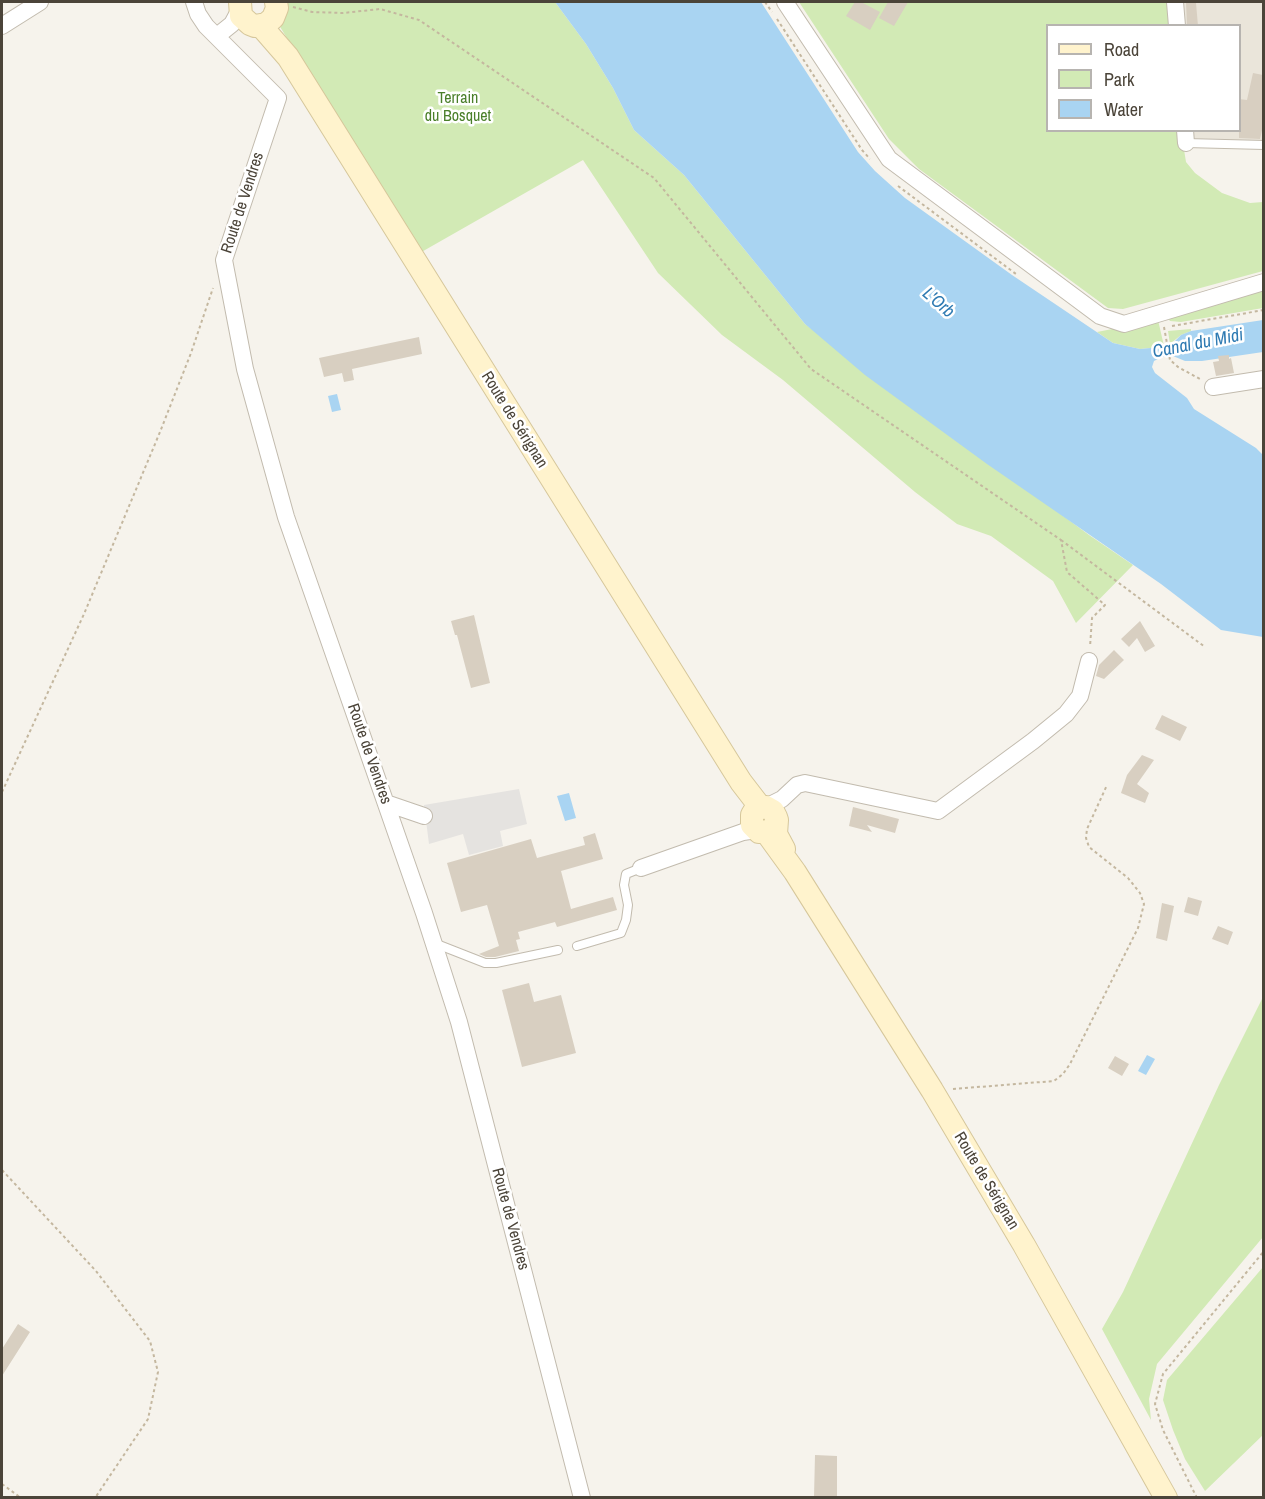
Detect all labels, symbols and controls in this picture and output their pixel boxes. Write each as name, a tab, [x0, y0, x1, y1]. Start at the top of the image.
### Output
legend	[1046, 24, 1241, 132]
text: Road	[1104, 37, 1139, 62]
text: Park	[1104, 67, 1134, 92]
park label: Terrain du Bosquet	[425, 89, 491, 127]
text: Water	[1104, 97, 1143, 122]
street label: Route de Vendres	[218, 150, 268, 256]
water label: L'Orb	[917, 283, 959, 323]
water label: Canal du Midi	[1151, 325, 1245, 363]
street label: Route de Sérignan	[477, 368, 551, 472]
street label: Route de Vendres	[343, 701, 395, 807]
street label: Route de Sérignan	[949, 1129, 1023, 1233]
street label: Route de Vendres	[487, 1166, 533, 1272]

